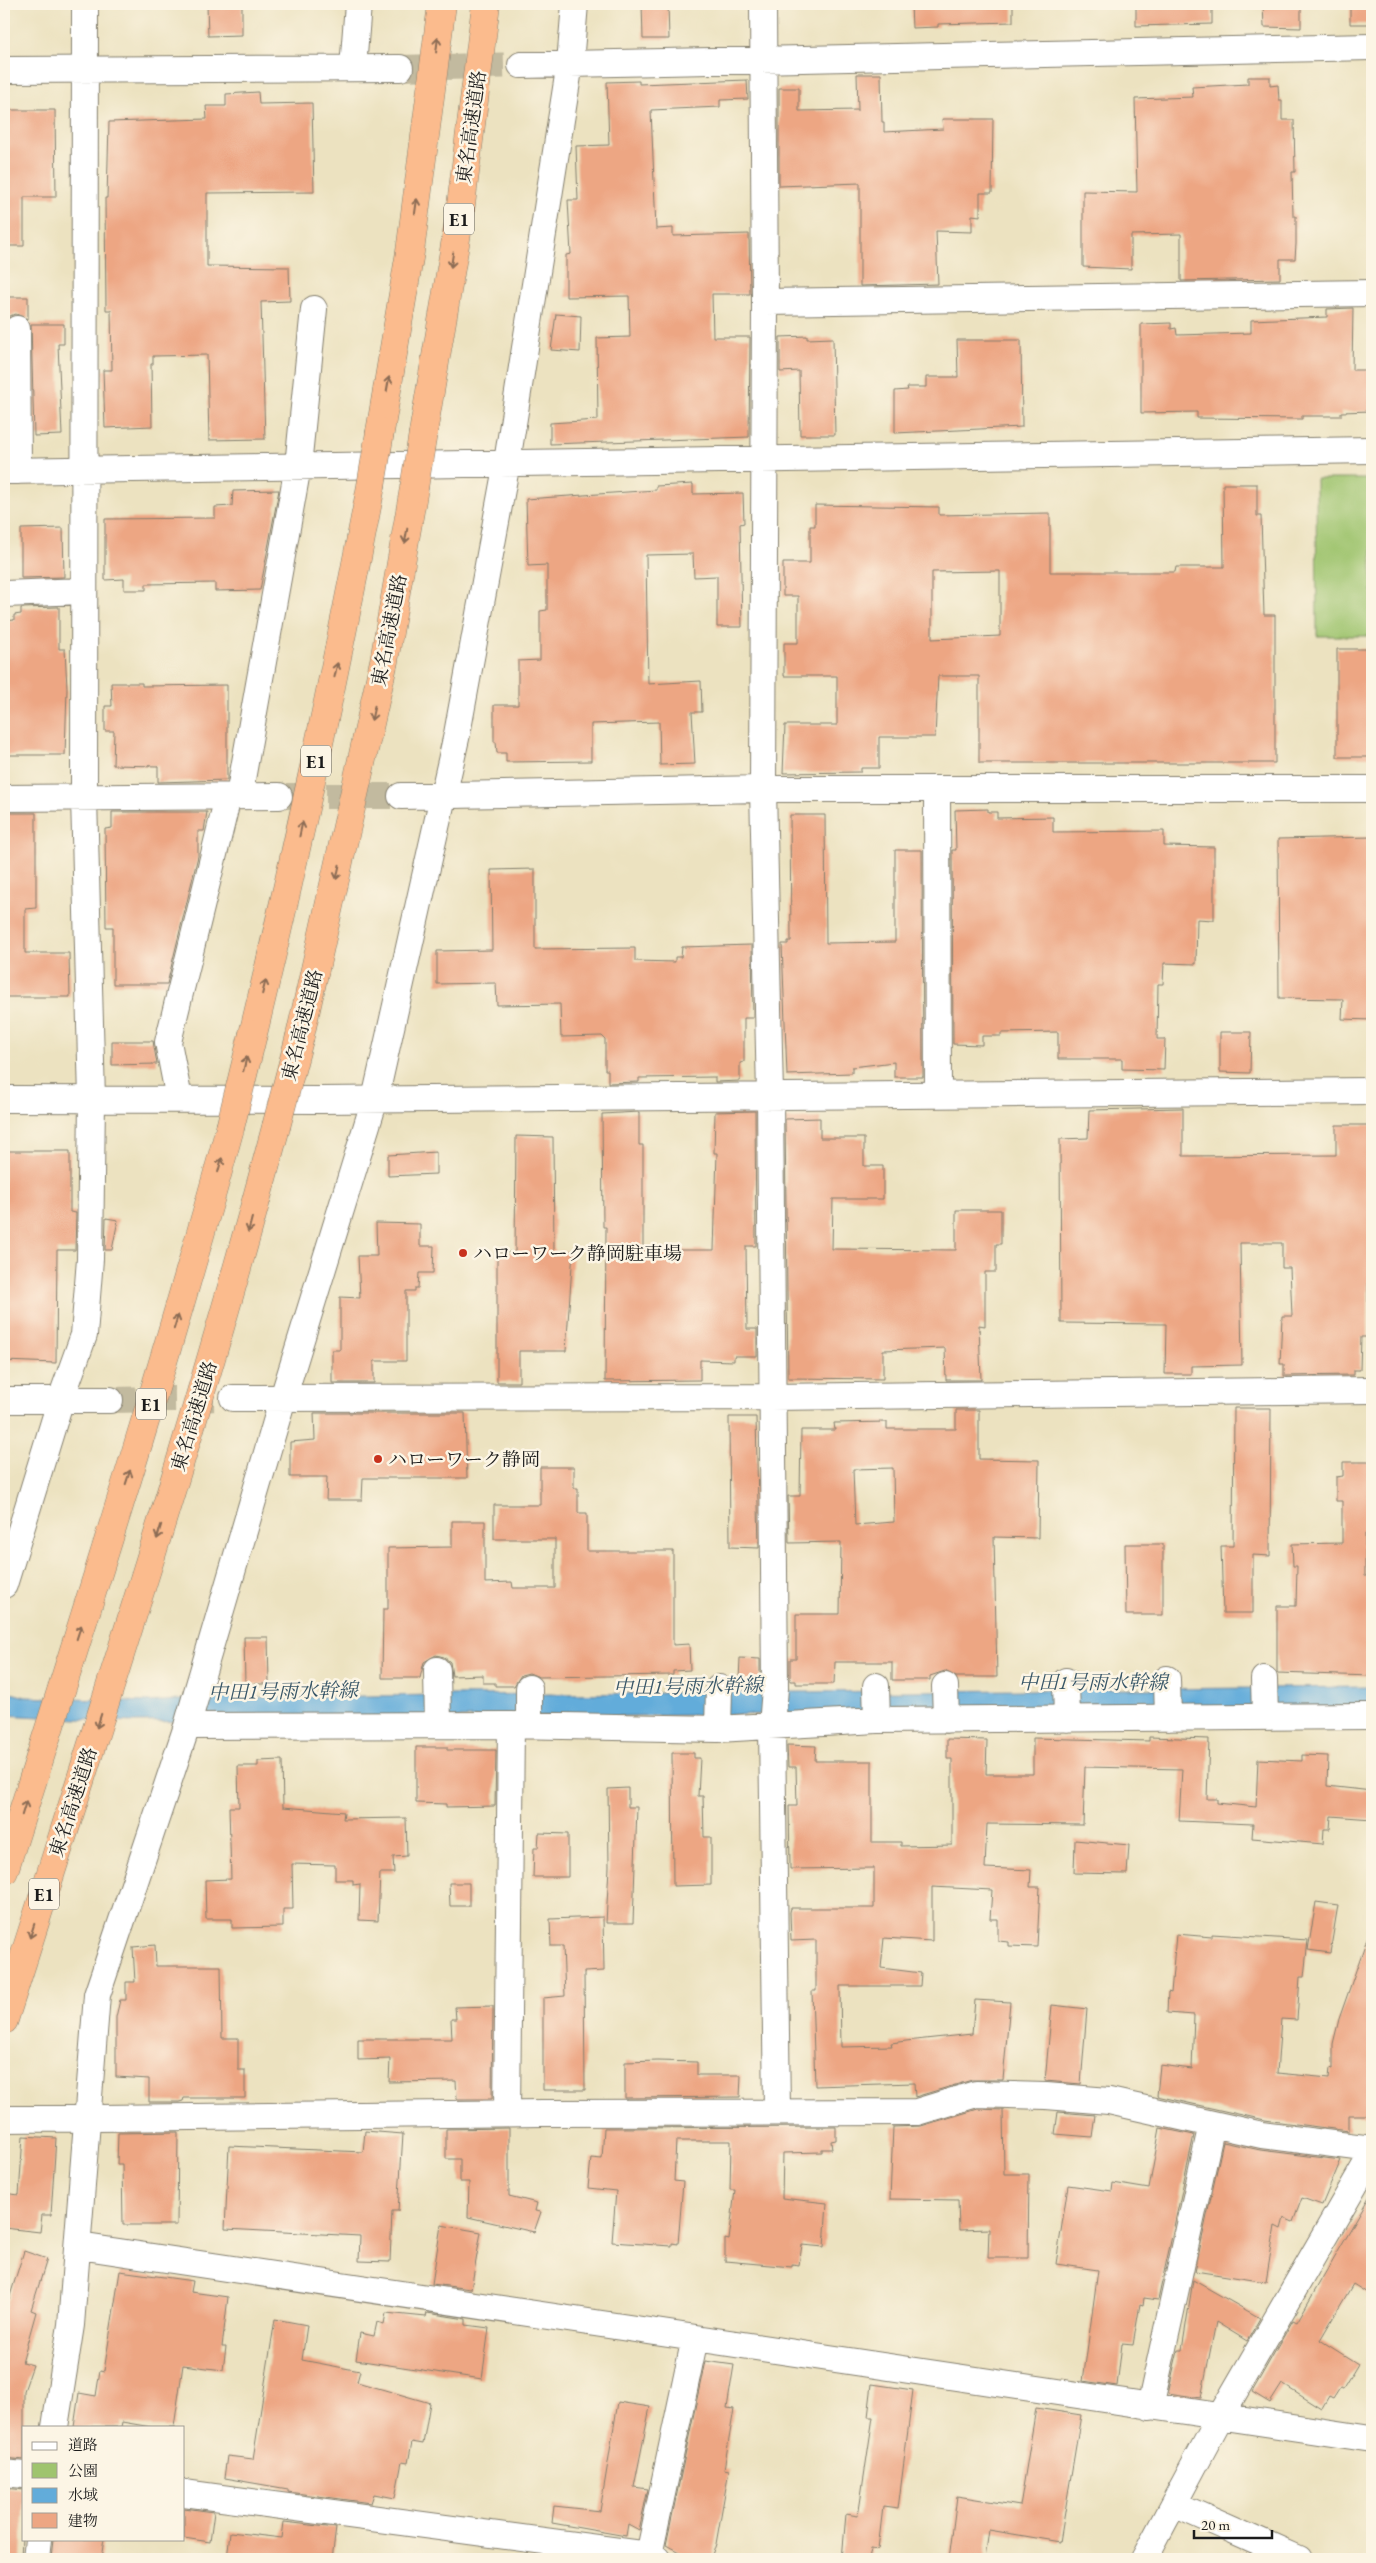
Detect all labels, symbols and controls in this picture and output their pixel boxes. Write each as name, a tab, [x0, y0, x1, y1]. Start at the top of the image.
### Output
one-way arrow	[432, 38, 442, 54]
street label: 東名高速道路	[451, 69, 491, 185]
one-way arrow	[411, 199, 421, 215]
road number: E1	[444, 203, 474, 234]
one-way arrow	[447, 252, 457, 268]
one-way arrow	[383, 376, 393, 392]
one-way arrow	[401, 528, 410, 544]
street label: 東名高速道路	[366, 572, 412, 688]
one-way arrow	[332, 662, 341, 678]
one-way arrow	[368, 705, 377, 721]
road number: E1	[301, 746, 331, 776]
one-way arrow	[297, 821, 307, 837]
one-way arrow	[333, 863, 342, 879]
street label: 東名高速道路	[276, 967, 328, 1083]
one-way arrow	[260, 979, 269, 995]
one-way arrow	[241, 1056, 250, 1072]
one-way arrow	[215, 1158, 225, 1174]
one-way arrow	[245, 1217, 254, 1233]
place label: ハローワーク静岡駐車場	[473, 1241, 682, 1266]
marker: ハローワーク静岡駐車場	[457, 1247, 469, 1259]
one-way arrow	[171, 1314, 181, 1330]
street label: 東名高速道路	[165, 1358, 223, 1474]
road number: E1	[136, 1388, 166, 1420]
place label: ハローワーク静岡	[388, 1447, 540, 1472]
marker: ハローワーク静岡	[372, 1453, 384, 1465]
one-way arrow	[124, 1470, 133, 1485]
one-way arrow	[153, 1523, 163, 1539]
one-way arrow	[75, 1624, 84, 1640]
water label: 中田1号雨水幹線	[1018, 1669, 1171, 1695]
water label: 中田1号雨水幹線	[613, 1672, 766, 1700]
water label: 中田1号雨水幹線	[208, 1677, 361, 1705]
one-way arrow	[94, 1713, 103, 1728]
street label: 東名高速道路	[43, 1744, 103, 1860]
one-way arrow	[19, 1800, 29, 1816]
road number: E1	[29, 1878, 59, 1910]
one-way arrow	[27, 1922, 36, 1938]
legend	[22, 2426, 185, 2540]
text: 道路	[68, 2435, 98, 2454]
text: 公園	[68, 2461, 98, 2480]
text: 水域	[68, 2485, 98, 2504]
scale bar	[1194, 2508, 1271, 2540]
text: 建物	[68, 2511, 98, 2530]
text: 20 m	[1201, 2515, 1230, 2534]

